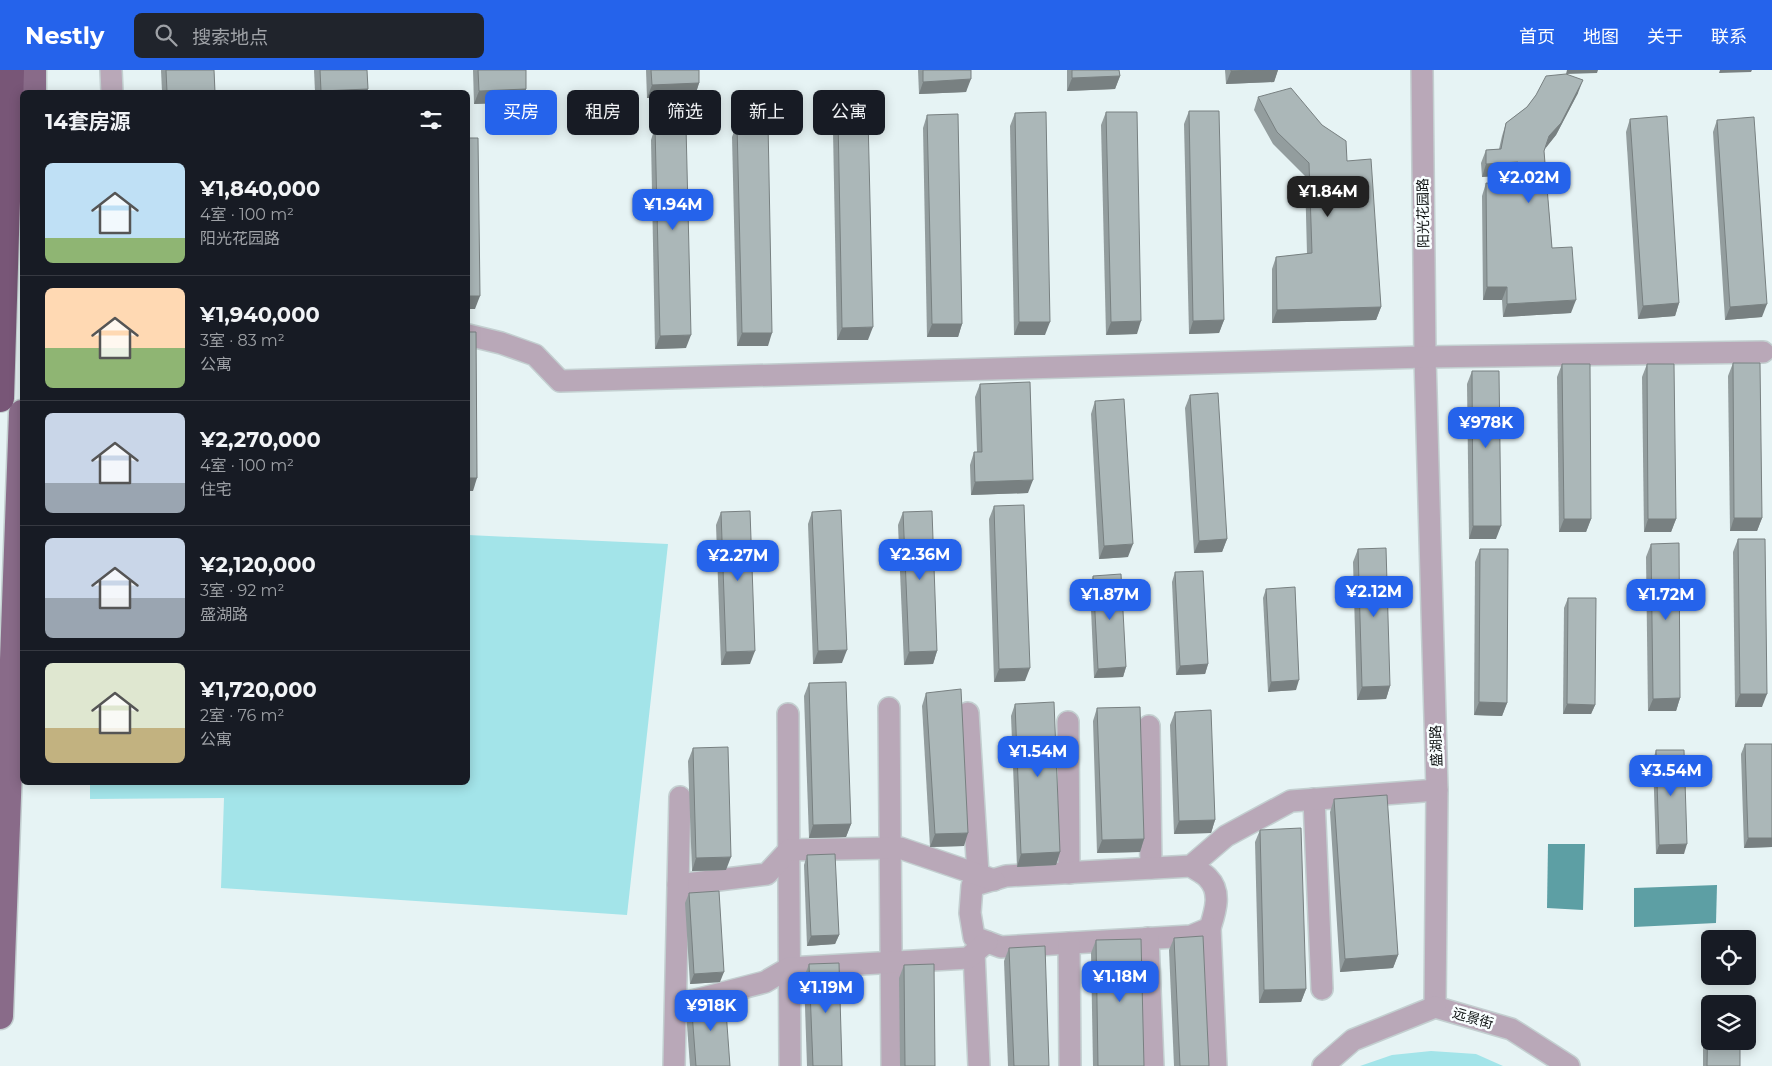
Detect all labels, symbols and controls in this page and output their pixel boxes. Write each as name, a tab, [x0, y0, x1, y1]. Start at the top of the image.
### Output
search box	[134, 13, 484, 58]
text: Nestly	[25, 21, 104, 50]
icon: search	[152, 21, 180, 49]
text: 搜索地点	[192, 26, 268, 49]
text: 首页	[1519, 26, 1555, 48]
text: 地图	[1583, 26, 1619, 48]
text: 关于	[1647, 26, 1683, 48]
text: 联系	[1711, 26, 1747, 48]
chip: 买房	[485, 90, 557, 135]
chip: 租房	[567, 90, 639, 135]
chip: 筛选	[649, 90, 721, 135]
chip: 新上	[731, 90, 803, 135]
chip: 公寓	[813, 90, 885, 135]
icon: filters	[417, 106, 445, 134]
text: 14套房源	[45, 109, 131, 134]
pin: ¥2.02M	[1488, 162, 1570, 204]
text: ¥2.02M	[1499, 168, 1559, 187]
text: ¥1,840,000	[200, 176, 320, 201]
pin: ¥1.84M	[1287, 176, 1369, 218]
street label: 阳光花园路	[1413, 178, 1433, 248]
text: ¥1.84M	[1298, 182, 1358, 201]
icon: home	[85, 183, 145, 243]
pin: ¥1.94M	[632, 189, 714, 231]
text: ¥1.94M	[643, 195, 703, 214]
text: 4室 · 100 m²	[200, 205, 294, 224]
text: 阳光花园路	[200, 229, 280, 248]
text: ¥1,940,000	[200, 302, 320, 327]
icon: home	[85, 308, 145, 368]
text: 3室 · 83 m²	[200, 331, 285, 350]
text: 公寓	[200, 355, 232, 374]
pin: ¥978K	[1451, 406, 1521, 449]
text: ¥978K	[1459, 413, 1513, 432]
text: ¥2,270,000	[200, 427, 321, 452]
icon: home	[85, 433, 145, 493]
text: 4室 · 100 m²	[200, 456, 294, 475]
text: 住宅	[200, 480, 232, 499]
pin: ¥2.36M	[879, 538, 961, 581]
pin: ¥2.27M	[697, 540, 779, 582]
text: ¥2.36M	[890, 545, 950, 564]
text: ¥2.27M	[708, 546, 768, 565]
text: ¥2,120,000	[200, 552, 316, 577]
icon: home	[85, 558, 145, 618]
pin: ¥2.12M	[1333, 576, 1415, 618]
pin: ¥1.87M	[1069, 578, 1151, 621]
pin: ¥1.72M	[1625, 578, 1707, 621]
text: 3室 · 92 m²	[200, 581, 284, 600]
text: ¥2.12M	[1346, 582, 1402, 601]
text: ¥1.87M	[1081, 585, 1139, 604]
text: ¥1.72M	[1637, 585, 1695, 604]
text: 盛湖路	[200, 605, 248, 624]
text: ¥1,720,000	[200, 677, 317, 702]
icon: home	[85, 683, 145, 743]
text: 2室 · 76 m²	[200, 706, 284, 725]
street label: 盛湖路	[1426, 725, 1446, 767]
text: 公寓	[200, 730, 232, 749]
pin: ¥1.54M	[997, 736, 1079, 778]
text: ¥1.54M	[1009, 742, 1067, 761]
pin: ¥3.54M	[1630, 754, 1712, 797]
text: ¥3.54M	[1640, 761, 1702, 780]
map controls	[1701, 930, 1756, 1050]
button: locate	[1701, 930, 1756, 985]
pin: ¥1.18M	[1079, 960, 1161, 1003]
text: ¥1.18M	[1093, 967, 1147, 986]
pin: ¥1.19M	[785, 972, 867, 1014]
text: ¥1.19M	[799, 978, 853, 997]
pin: ¥918K	[676, 990, 746, 1032]
button: layers	[1701, 995, 1756, 1050]
text: ¥918K	[686, 996, 736, 1015]
street label: 远景街	[1450, 1004, 1496, 1032]

